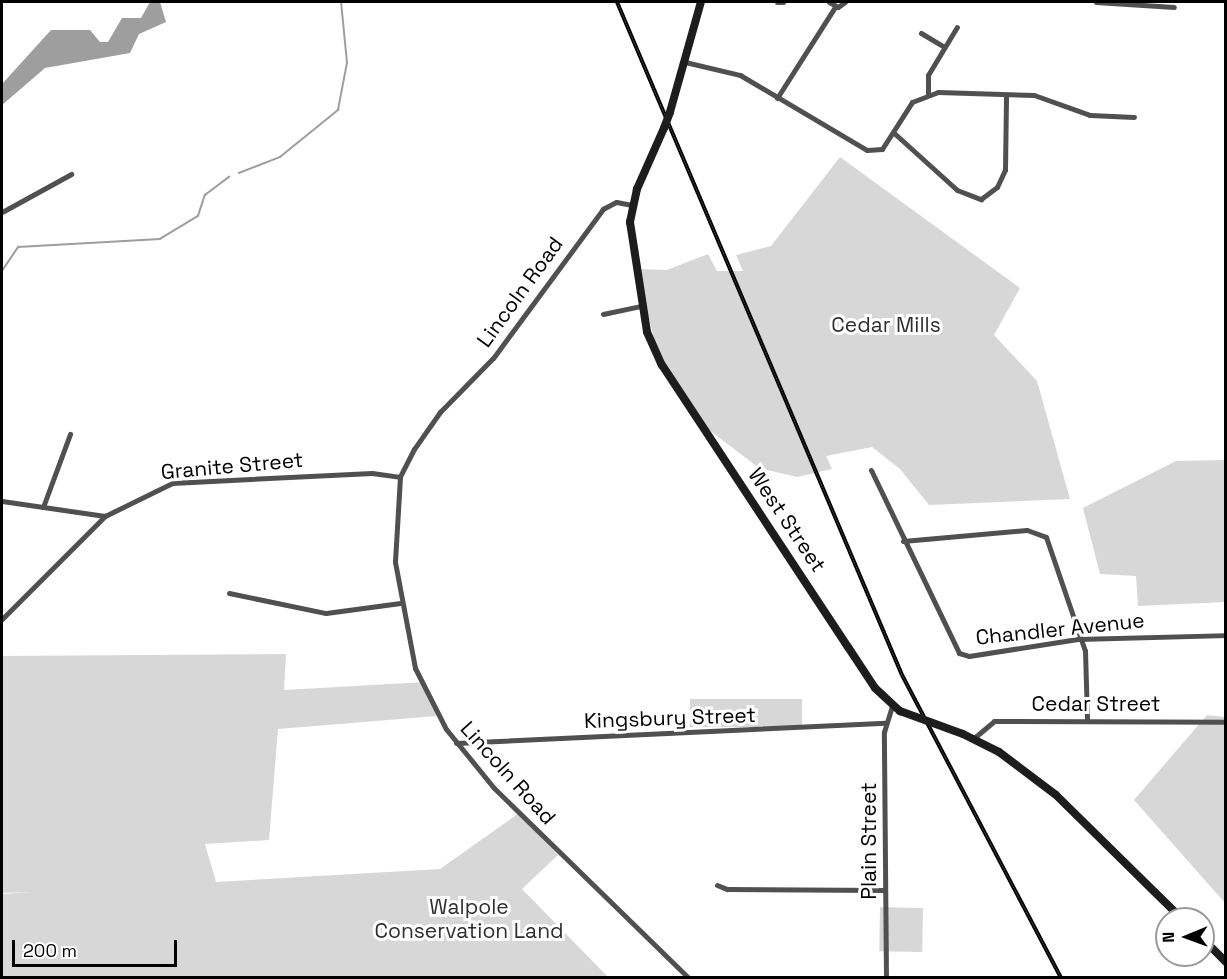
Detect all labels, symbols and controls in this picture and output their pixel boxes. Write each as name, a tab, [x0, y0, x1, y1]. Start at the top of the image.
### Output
street label: Lincoln Road	[472, 232, 568, 352]
park label: Cedar Mills	[831, 312, 941, 338]
street label: Granite Street	[160, 447, 304, 485]
street label: West Street	[743, 463, 831, 577]
street label: Chandler Avenue	[974, 608, 1146, 650]
street label: Cedar Street	[1031, 691, 1161, 717]
street label: Kingsbury Street	[584, 702, 756, 734]
street label: Lincoln Road	[455, 716, 561, 830]
street label: Plain Street	[856, 782, 882, 900]
park label: Walpole Conservation Land	[374, 894, 564, 944]
north arrow	[1155, 907, 1215, 967]
scale bar	[15, 928, 180, 966]
text: N	[1158, 932, 1179, 943]
text: 200 m	[23, 939, 77, 962]

